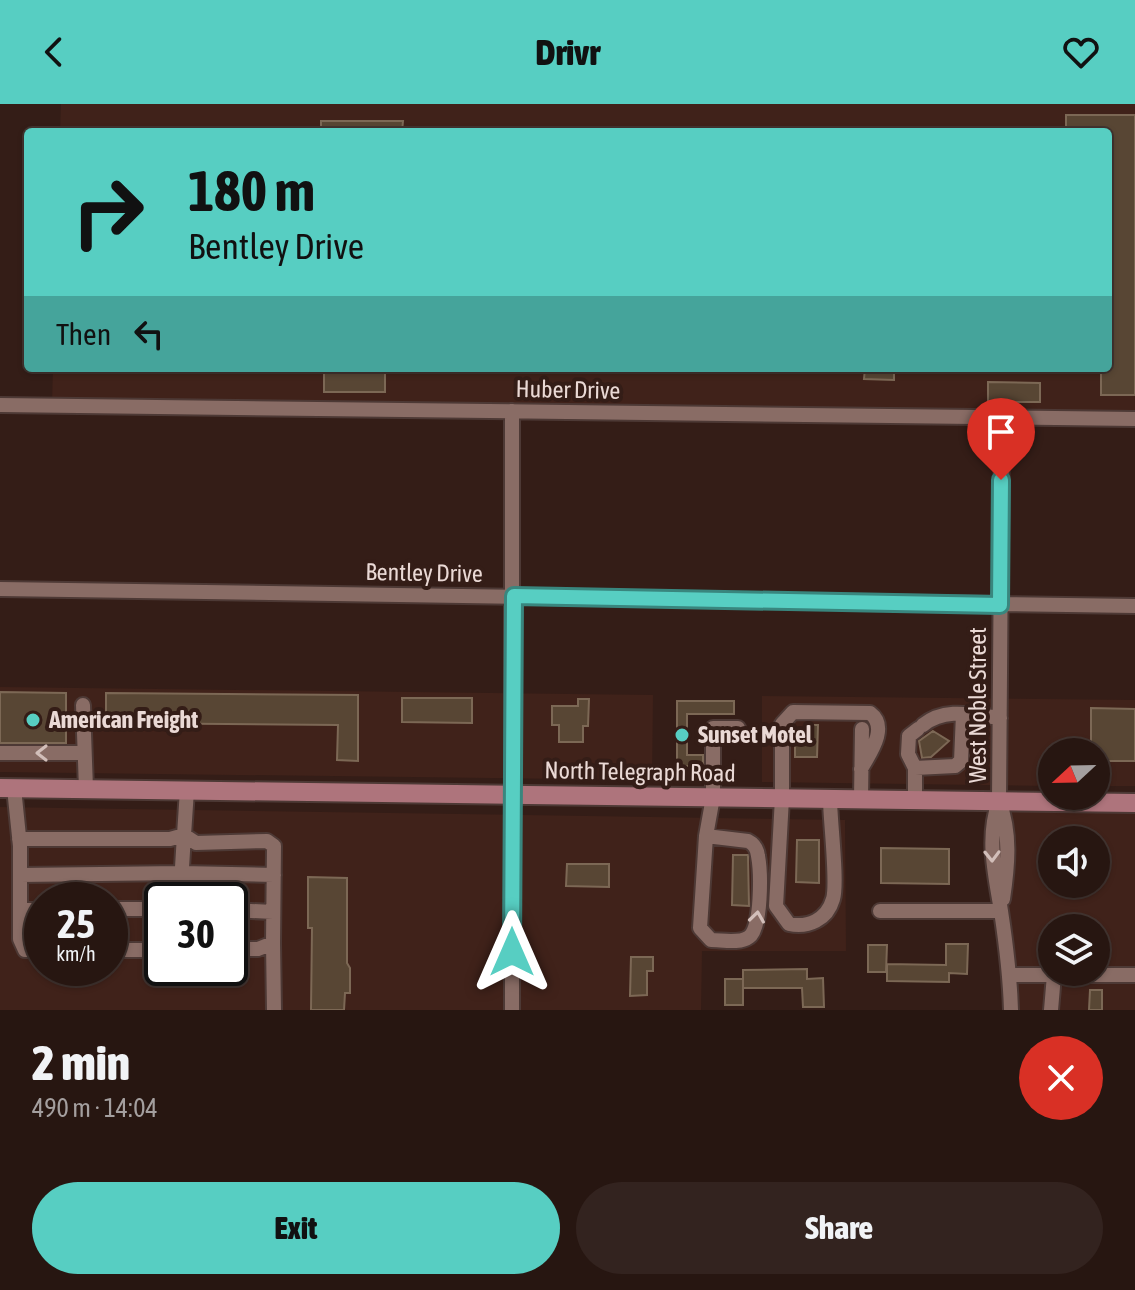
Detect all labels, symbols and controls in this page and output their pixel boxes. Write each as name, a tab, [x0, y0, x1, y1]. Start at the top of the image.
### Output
icon: back	[32, 30, 76, 74]
icon: heart	[1059, 30, 1103, 74]
text: Drivr	[535, 31, 600, 73]
text: 180 m	[188, 159, 315, 223]
icon: right	[56, 160, 160, 264]
text: Bentley Drive	[188, 225, 364, 267]
icon: left	[127, 312, 171, 356]
text: Then	[56, 317, 111, 351]
street label: Huber Drive	[515, 375, 621, 404]
pin	[967, 398, 1035, 480]
icon: arrive	[979, 410, 1023, 454]
street label: Bentley Drive	[365, 558, 483, 587]
street label: West Noble Street	[964, 627, 991, 783]
place label: American Freight	[48, 706, 198, 733]
marker: American Freight	[24, 711, 42, 729]
place label: Sunset Motel	[698, 721, 813, 748]
marker: Sunset Motel	[673, 726, 691, 744]
north arrow	[1038, 738, 1110, 810]
map controls	[1038, 738, 1110, 986]
one-way arrow	[35, 744, 48, 762]
street label: North Telegraph Road	[544, 756, 736, 787]
button: sound	[1038, 826, 1110, 898]
one-way arrow	[983, 850, 1001, 863]
speed limit sign: 30	[144, 882, 248, 986]
text: 25	[57, 901, 95, 946]
position arrow	[470, 910, 554, 994]
one-way arrow	[748, 911, 765, 924]
button: layers	[1038, 914, 1110, 986]
text: km/h	[56, 942, 96, 965]
text: 2 min	[32, 1035, 130, 1090]
button: close	[1019, 1036, 1103, 1120]
text: 490 m · 14:04	[32, 1093, 158, 1123]
button: Exit	[32, 1182, 560, 1274]
button: Share	[576, 1182, 1103, 1274]

